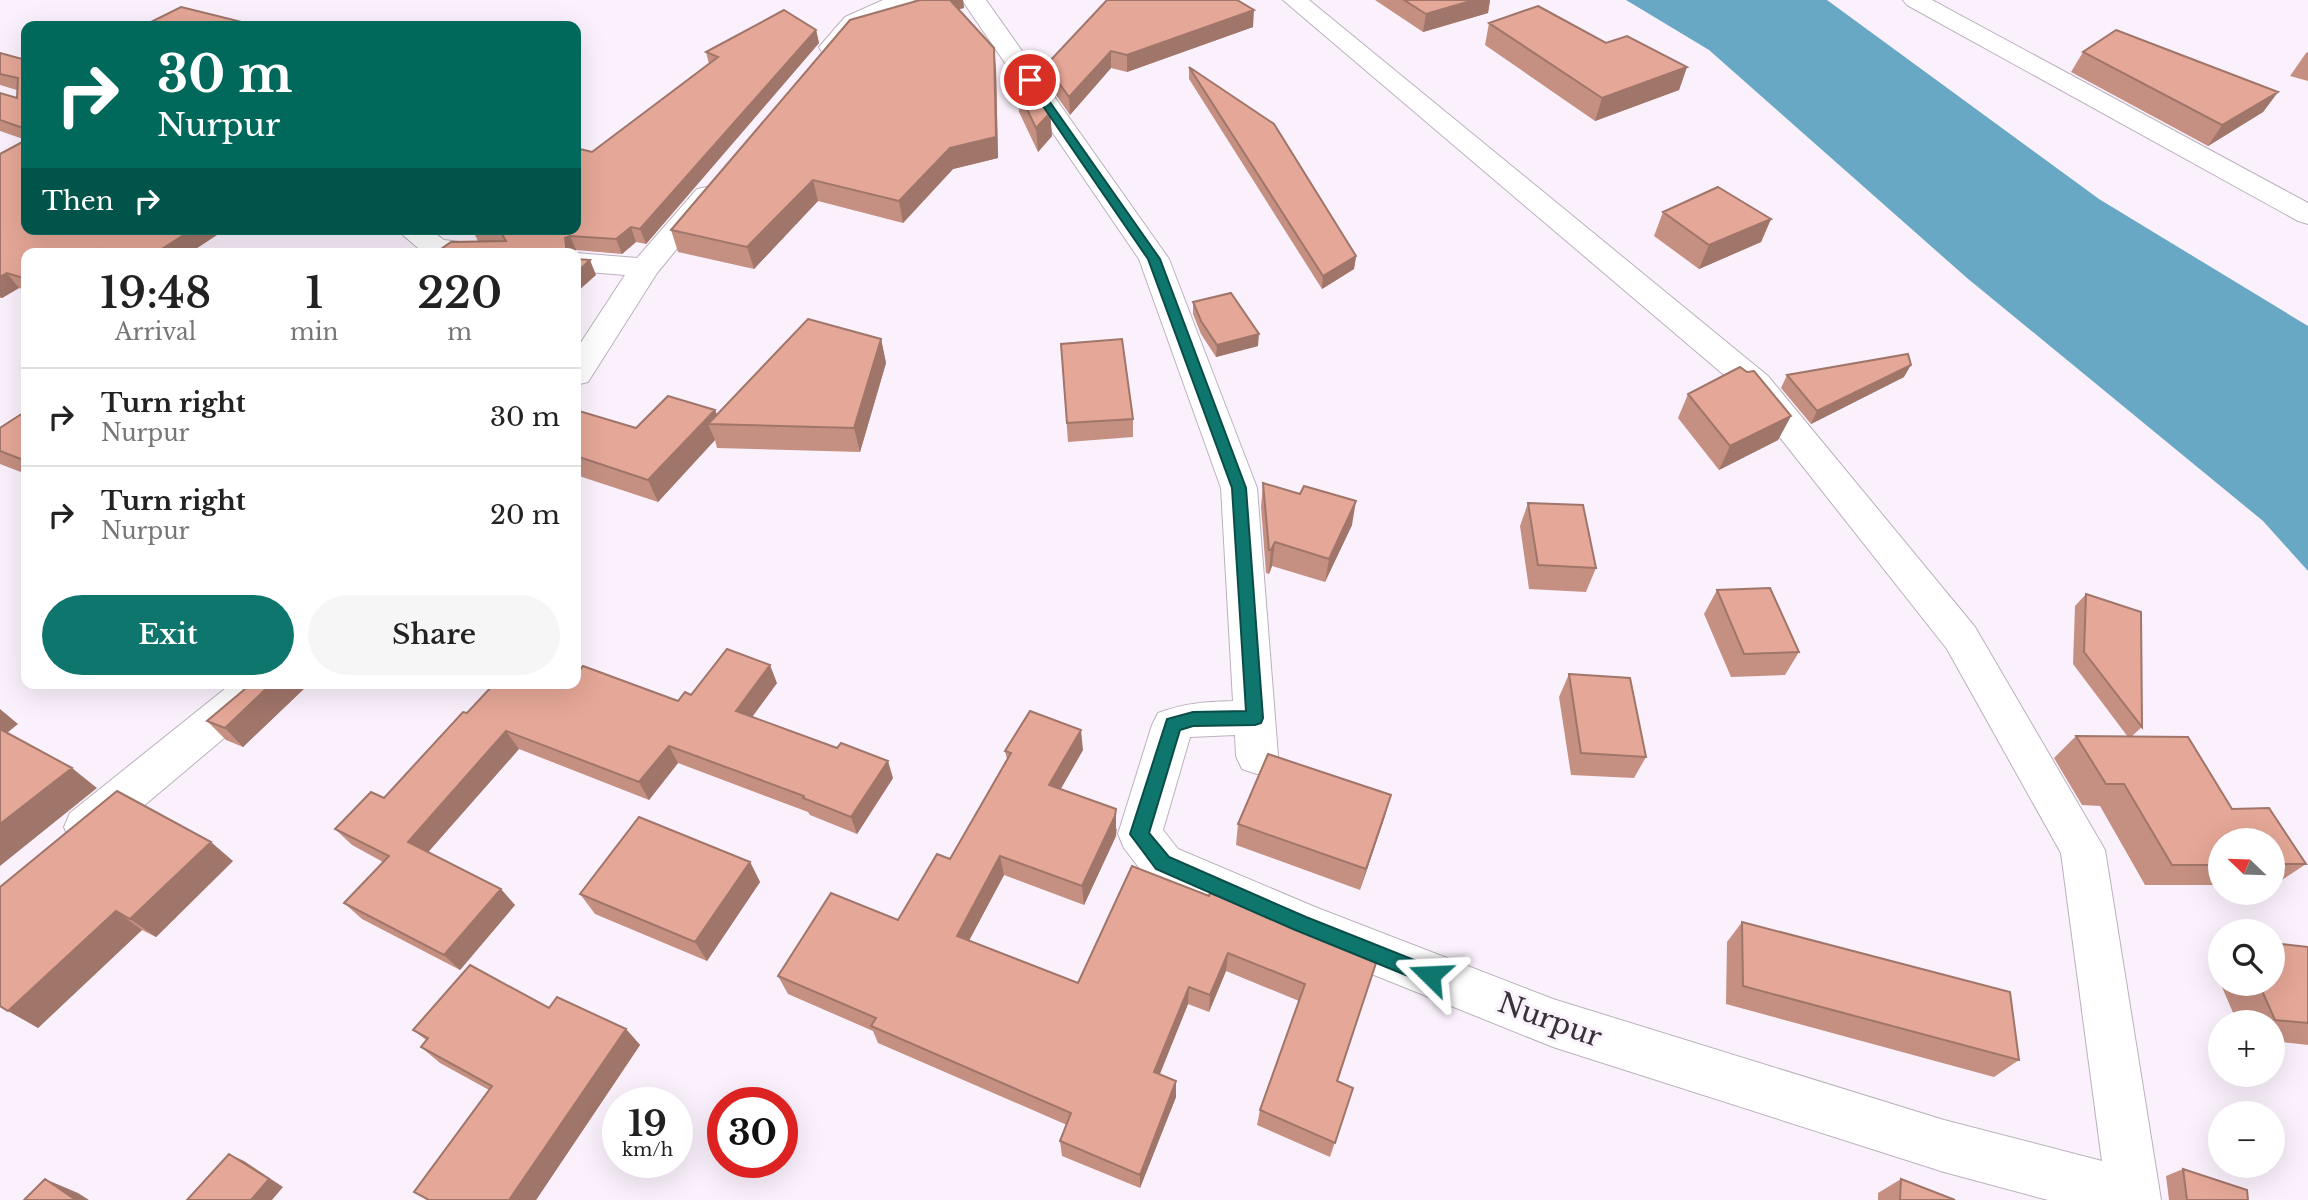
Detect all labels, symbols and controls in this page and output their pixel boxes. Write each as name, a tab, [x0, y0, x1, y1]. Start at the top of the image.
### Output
text: 30 m	[157, 44, 292, 105]
icon: right	[42, 49, 133, 140]
pin	[1000, 50, 1060, 110]
icon: arrive	[1011, 61, 1049, 99]
text: Nurpur	[157, 105, 280, 145]
icon: right	[128, 182, 166, 220]
text: Then	[42, 185, 114, 217]
text: 19:48	[100, 267, 211, 319]
text: 1	[305, 267, 323, 319]
text: 220	[417, 267, 502, 319]
text: Arrival	[115, 318, 196, 346]
text: min	[290, 318, 338, 346]
text: m	[447, 318, 472, 346]
text: Turn right	[101, 387, 246, 419]
icon: right	[42, 398, 80, 436]
text: 30 m	[490, 401, 560, 433]
text: Nurpur	[101, 419, 190, 447]
text: Turn right	[101, 485, 246, 517]
icon: right	[42, 496, 80, 534]
text: 20 m	[490, 499, 560, 531]
text: Nurpur	[101, 517, 190, 545]
button: Exit	[42, 595, 294, 675]
button: Share	[308, 595, 560, 675]
north arrow	[2208, 828, 2286, 905]
map controls	[2208, 828, 2285, 1178]
button: search	[2208, 919, 2285, 996]
position arrow	[1393, 938, 1467, 1012]
street label: Nurpur	[1493, 985, 1607, 1055]
button: +	[2208, 1010, 2285, 1087]
speed limit sign: 30	[707, 1087, 798, 1178]
button: −	[2208, 1101, 2285, 1178]
text: 19	[628, 1102, 667, 1145]
text: km/h	[622, 1139, 673, 1161]

